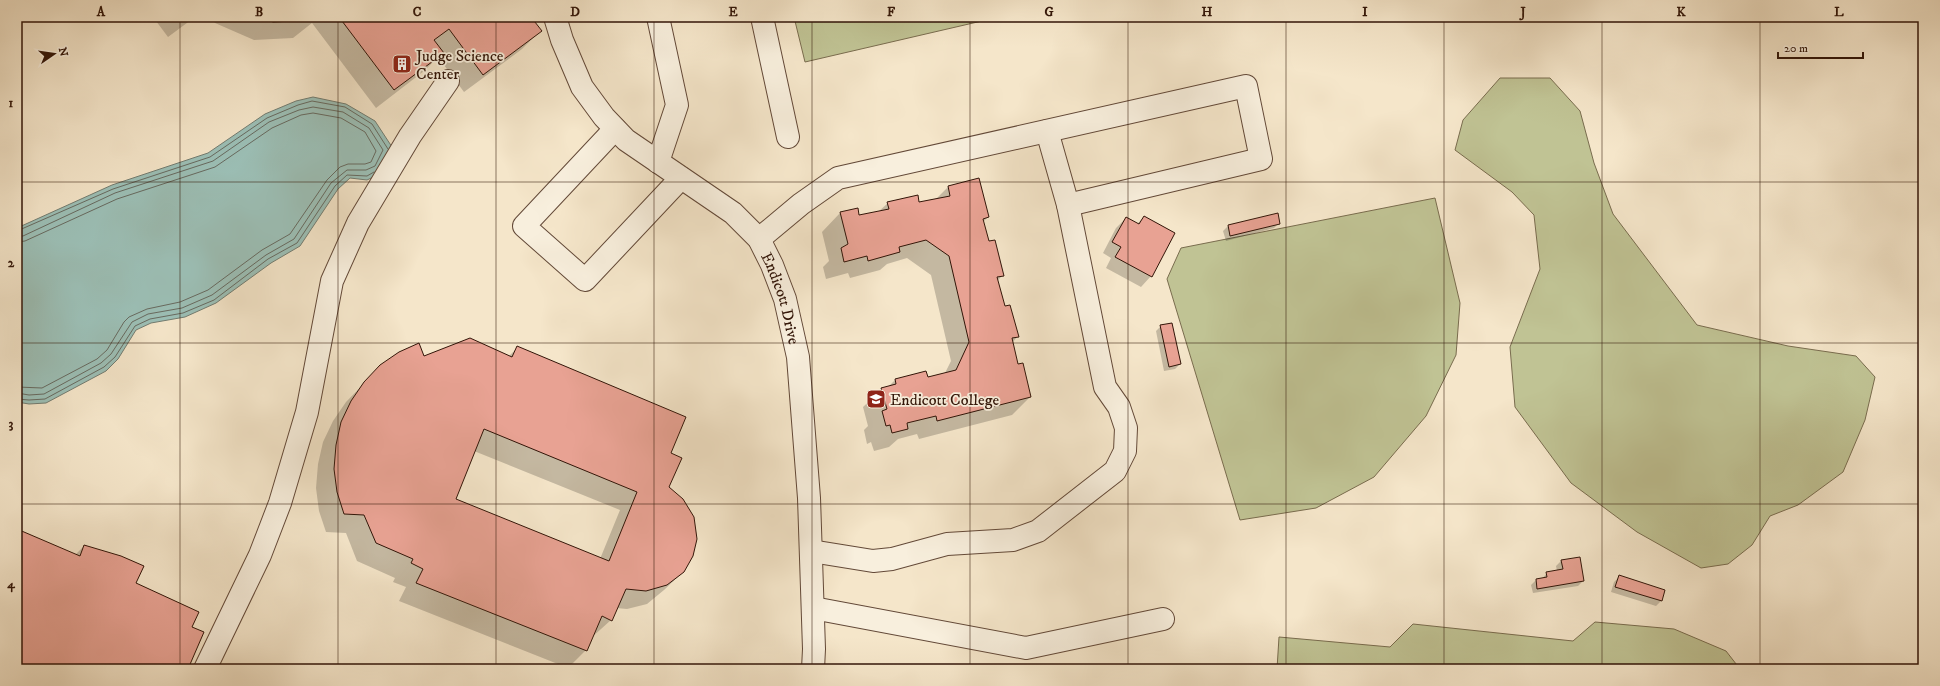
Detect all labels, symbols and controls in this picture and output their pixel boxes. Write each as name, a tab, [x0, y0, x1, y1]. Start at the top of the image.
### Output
text: A	[96, 4, 106, 20]
text: B	[255, 4, 263, 20]
text: C	[413, 4, 422, 20]
text: D	[570, 4, 580, 20]
text: E	[728, 4, 738, 20]
text: F	[887, 4, 896, 20]
text: G	[1044, 4, 1054, 20]
text: H	[1202, 4, 1213, 20]
text: I	[1362, 4, 1368, 20]
text: J	[1518, 4, 1526, 21]
text: K	[1676, 4, 1686, 20]
text: L	[1834, 4, 1844, 20]
north arrow	[34, 34, 74, 74]
scale bar	[1778, 34, 1863, 60]
text: 20 m	[1784, 41, 1808, 56]
text: N	[55, 46, 71, 58]
place label: Judge Science Center	[414, 46, 504, 84]
building icon: Judge Science Center	[391, 53, 413, 75]
text: 1	[9, 95, 14, 111]
street label: Endicott Drive	[756, 249, 804, 347]
text: 2	[8, 255, 15, 271]
school or university icon: Endicott College	[865, 388, 887, 410]
place label: Endicott College	[890, 390, 999, 410]
text: 3	[9, 416, 14, 432]
text: 4	[6, 576, 15, 593]

